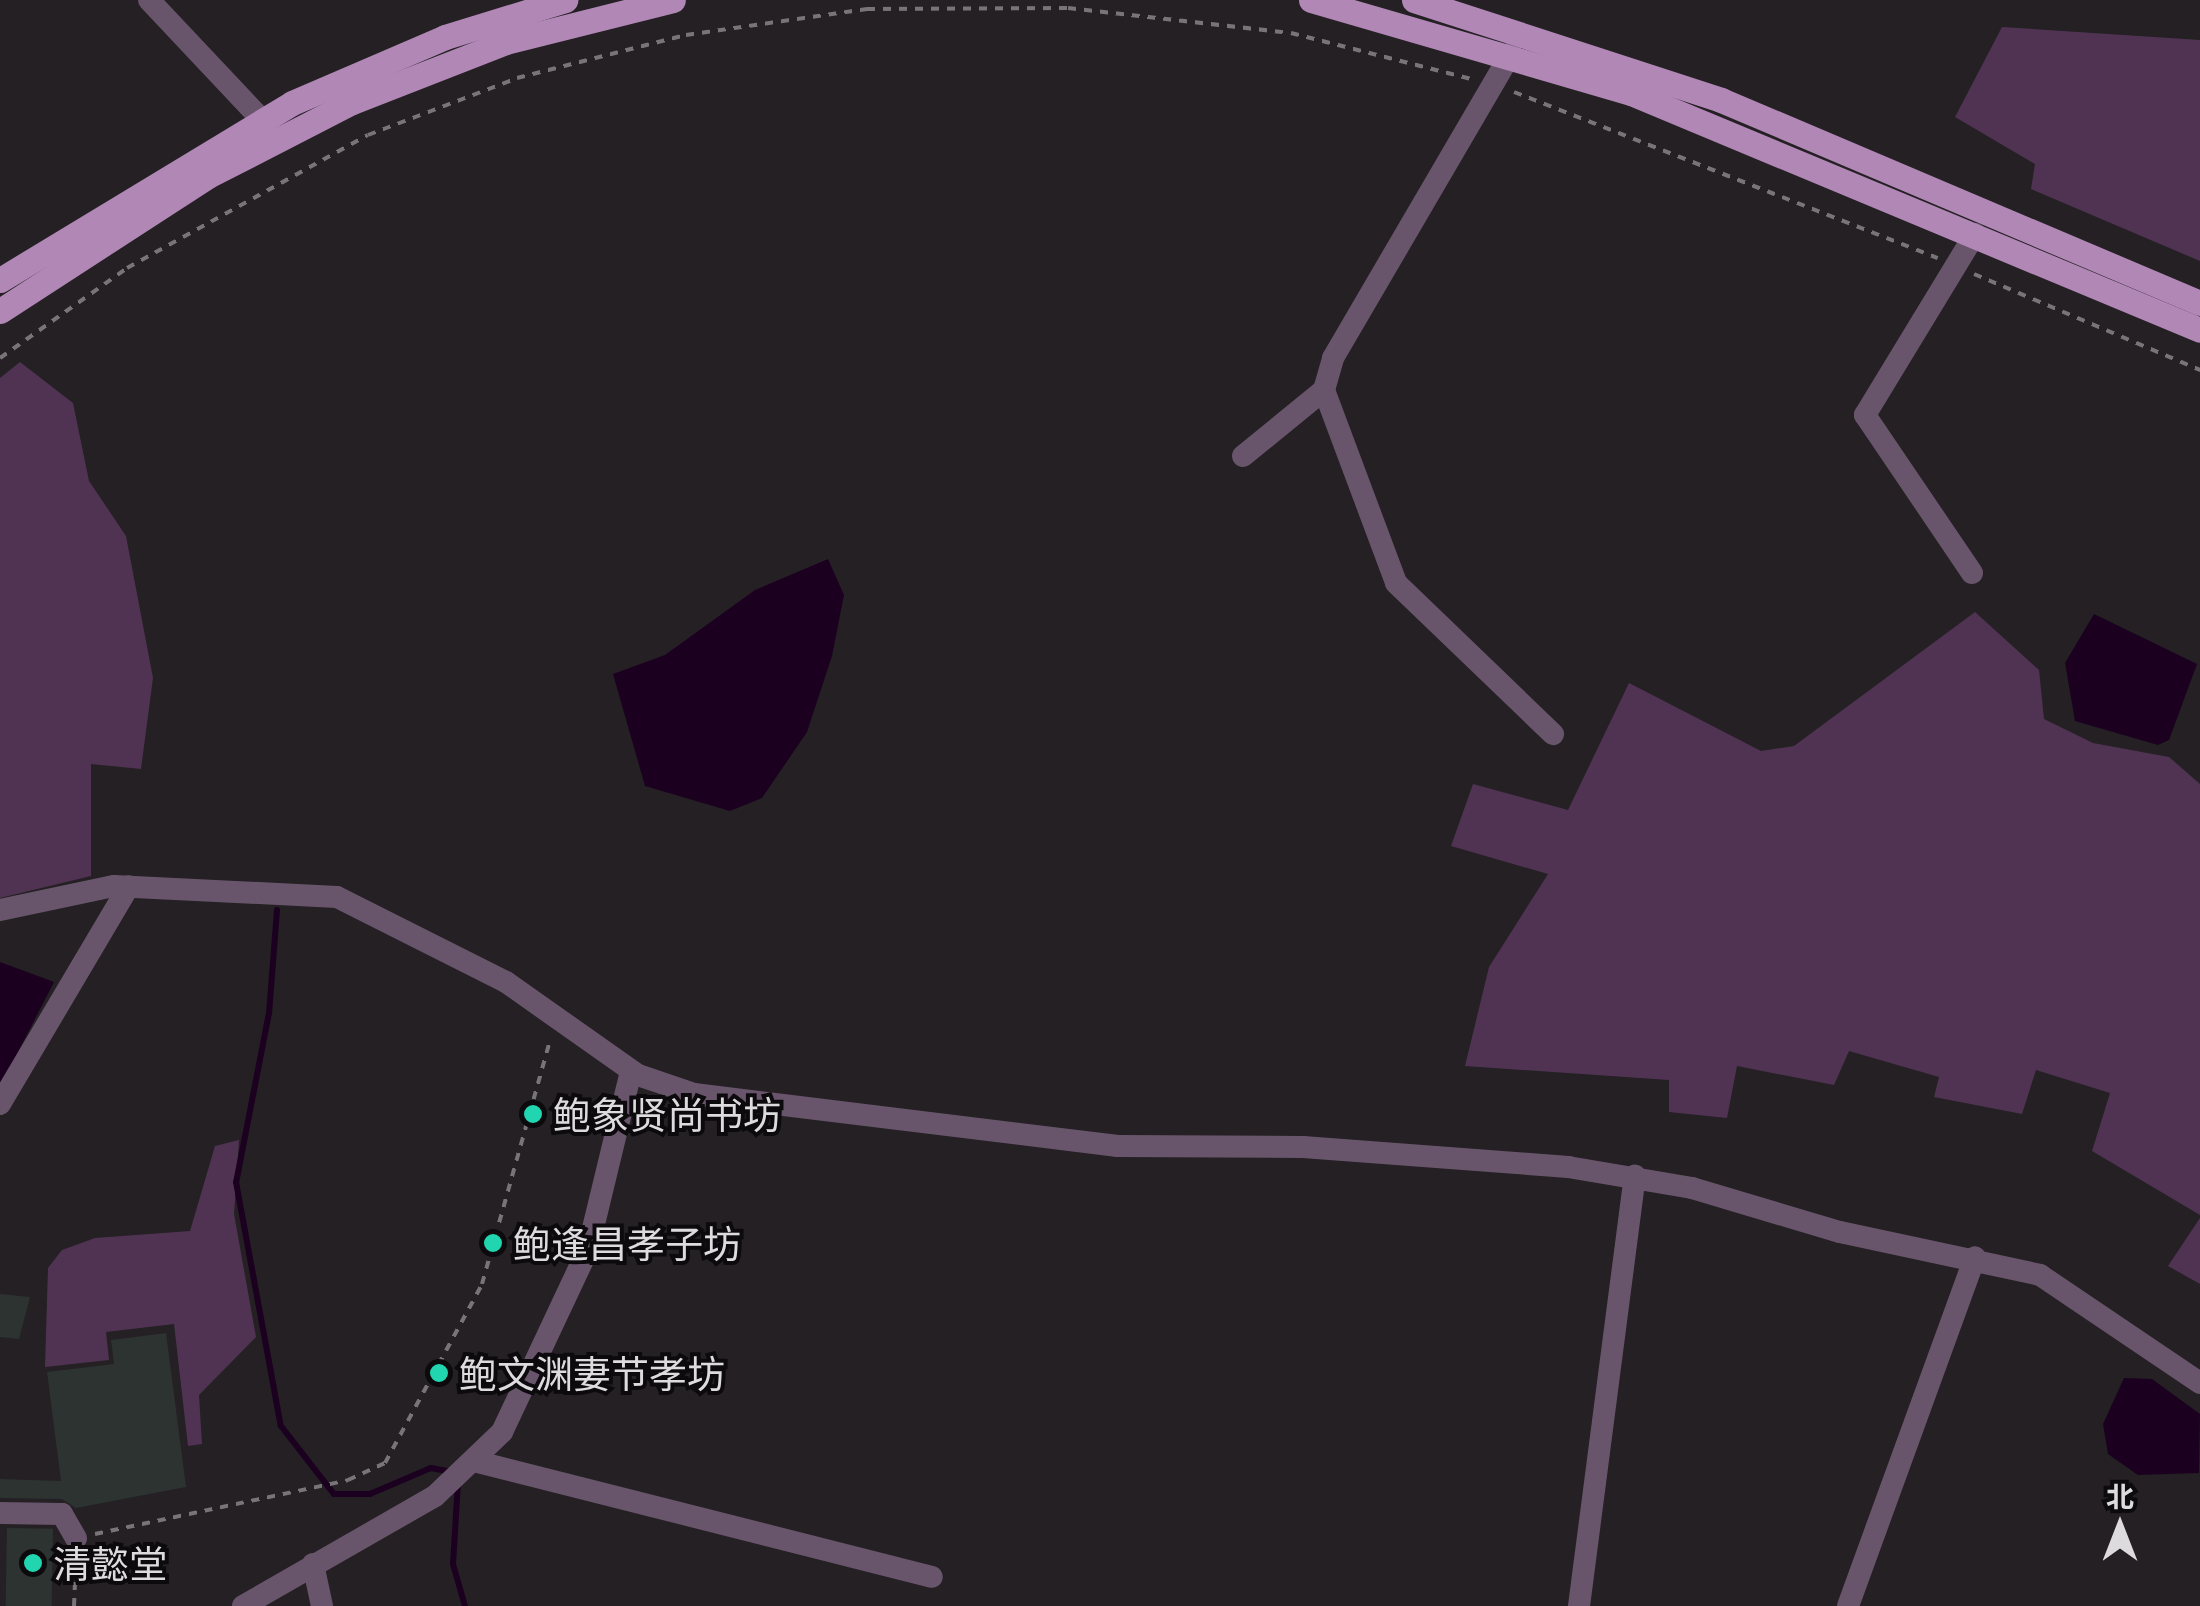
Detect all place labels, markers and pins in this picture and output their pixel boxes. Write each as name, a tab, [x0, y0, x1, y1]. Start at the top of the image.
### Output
place label: 鲍象贤尚书坊	[553, 1091, 781, 1137]
marker: 鲍象贤尚书坊	[522, 1103, 544, 1125]
place label: 鲍逢昌孝子坊	[513, 1220, 741, 1266]
marker: 鲍逢昌孝子坊	[482, 1232, 504, 1254]
place label: 鲍文渊妻节孝坊	[459, 1350, 725, 1396]
marker: 鲍文渊妻节孝坊	[428, 1362, 450, 1384]
place label: 清懿堂	[53, 1540, 167, 1586]
marker: 清懿堂	[22, 1552, 44, 1574]

